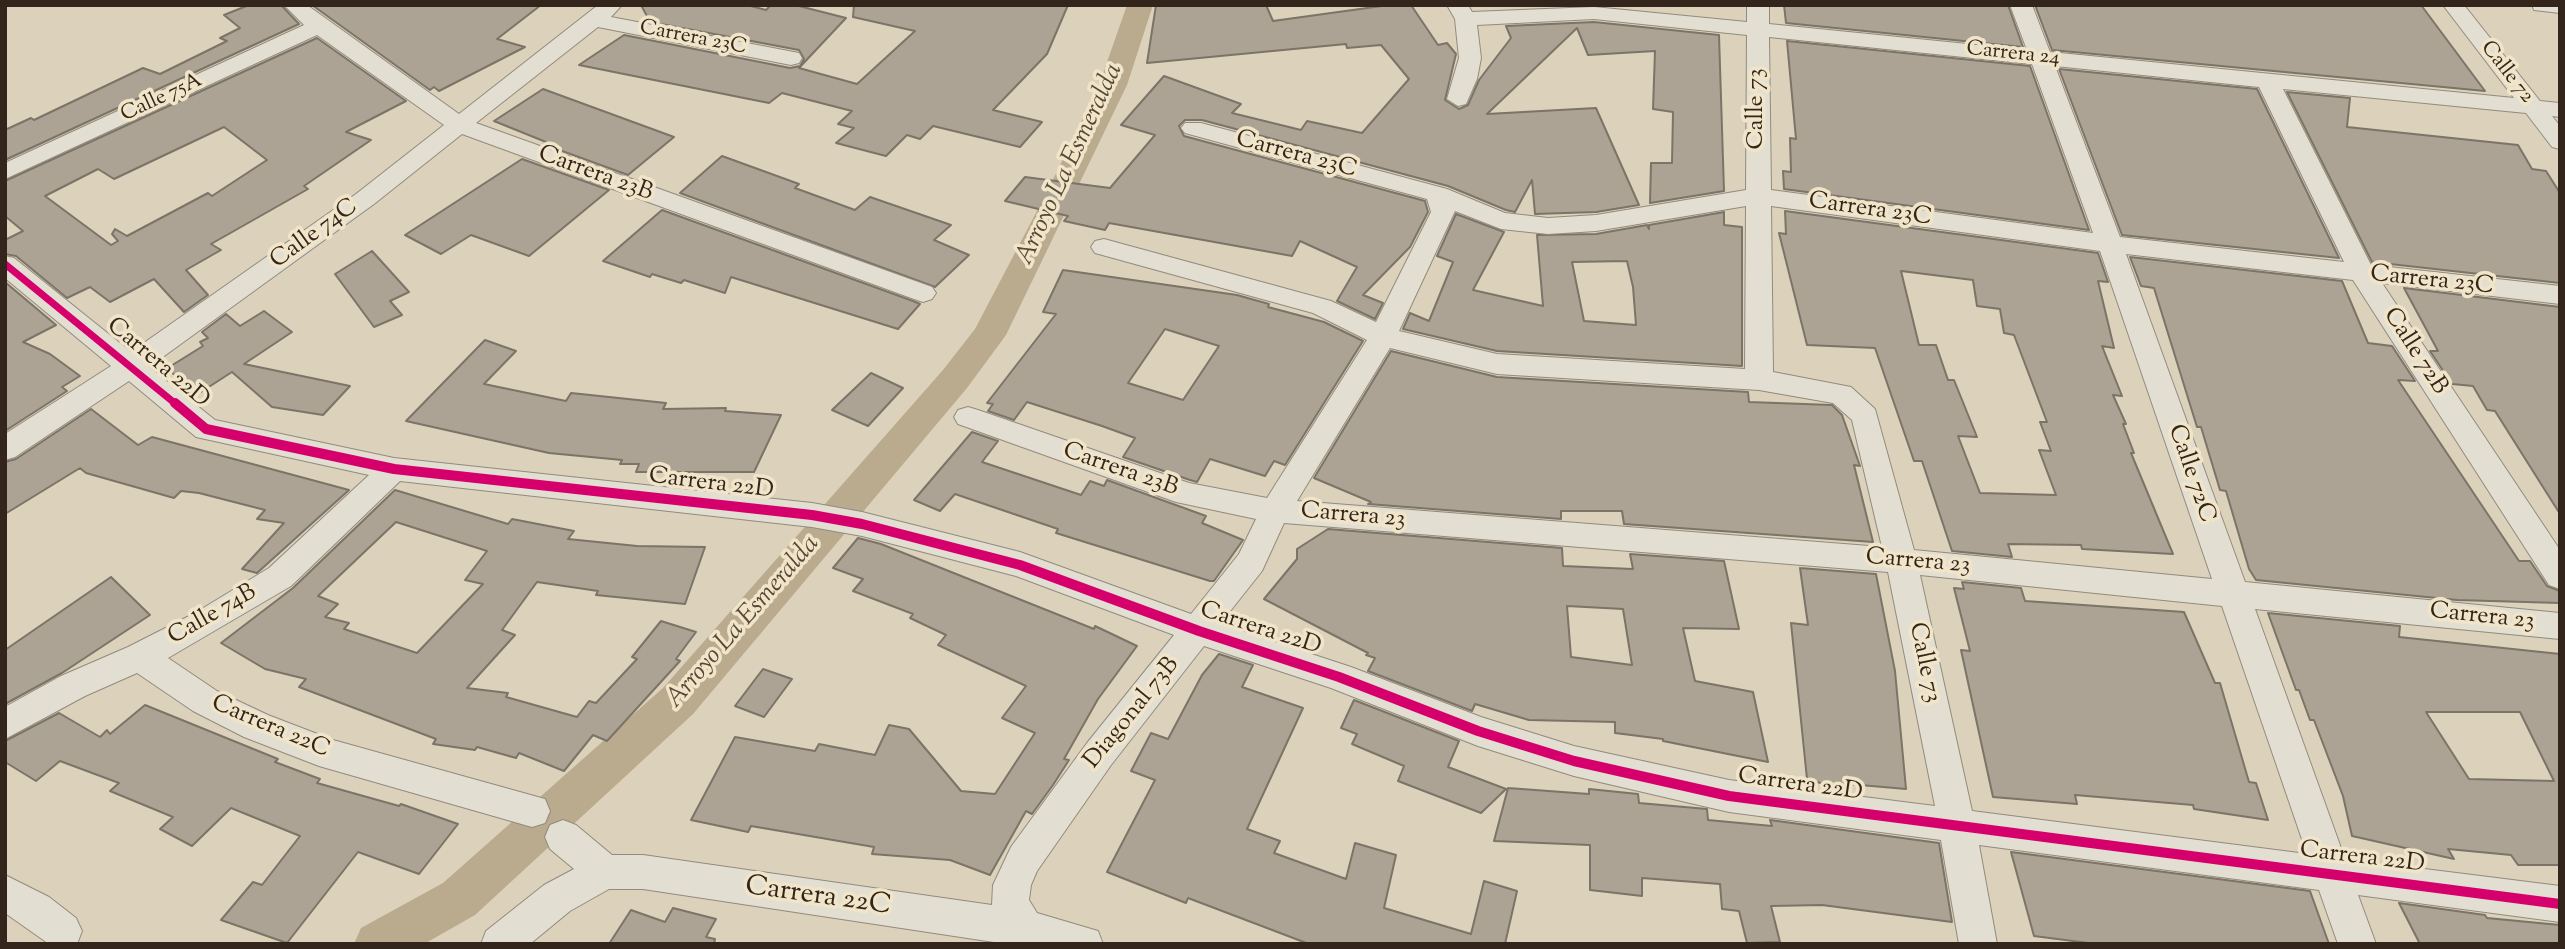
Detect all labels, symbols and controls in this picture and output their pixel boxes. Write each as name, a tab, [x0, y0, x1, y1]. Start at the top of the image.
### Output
street label: Carrera 23C	[637, 16, 749, 62]
street label: Calle 72	[2474, 37, 2538, 109]
street label: Carrera 24	[1965, 38, 2061, 72]
water label: Arroyo La Esmeralda	[1011, 59, 1131, 271]
street label: Calle 73	[1744, 68, 1772, 150]
street label: Calle 75A	[117, 69, 207, 129]
street label: Carrera 23C	[1232, 126, 1360, 186]
street label: Carrera 23B	[534, 141, 656, 209]
street label: Carrera 23C	[1807, 188, 1933, 234]
street label: Calle 74C	[266, 194, 364, 276]
street label: Carrera 23C	[2369, 261, 2495, 303]
street label: Calle 72B	[2375, 303, 2453, 401]
street label: Carrera 22D	[100, 313, 214, 415]
street label: Calle 72C	[2160, 421, 2220, 527]
street label: Carrera 23B	[1059, 438, 1181, 504]
street label: Carrera 22D	[647, 463, 775, 507]
street label: Carrera 23	[1299, 498, 1407, 536]
water label: Arroyo La Esmeralda	[660, 530, 828, 716]
street label: Carrera 23	[1864, 544, 1972, 582]
street label: Calle 74B	[164, 579, 262, 653]
street label: Carrera 22D	[1196, 597, 1324, 663]
street label: Carrera 23	[2428, 598, 2536, 638]
street label: Calle 73	[1900, 620, 1946, 706]
street label: Diagonal 73B	[1079, 652, 1187, 776]
street label: Carrera 22C	[206, 690, 334, 766]
street label: Carrera 22D	[1736, 763, 1864, 809]
street label: Carrera 22D	[2298, 837, 2426, 881]
street label: Carrera 22C	[743, 871, 893, 925]

